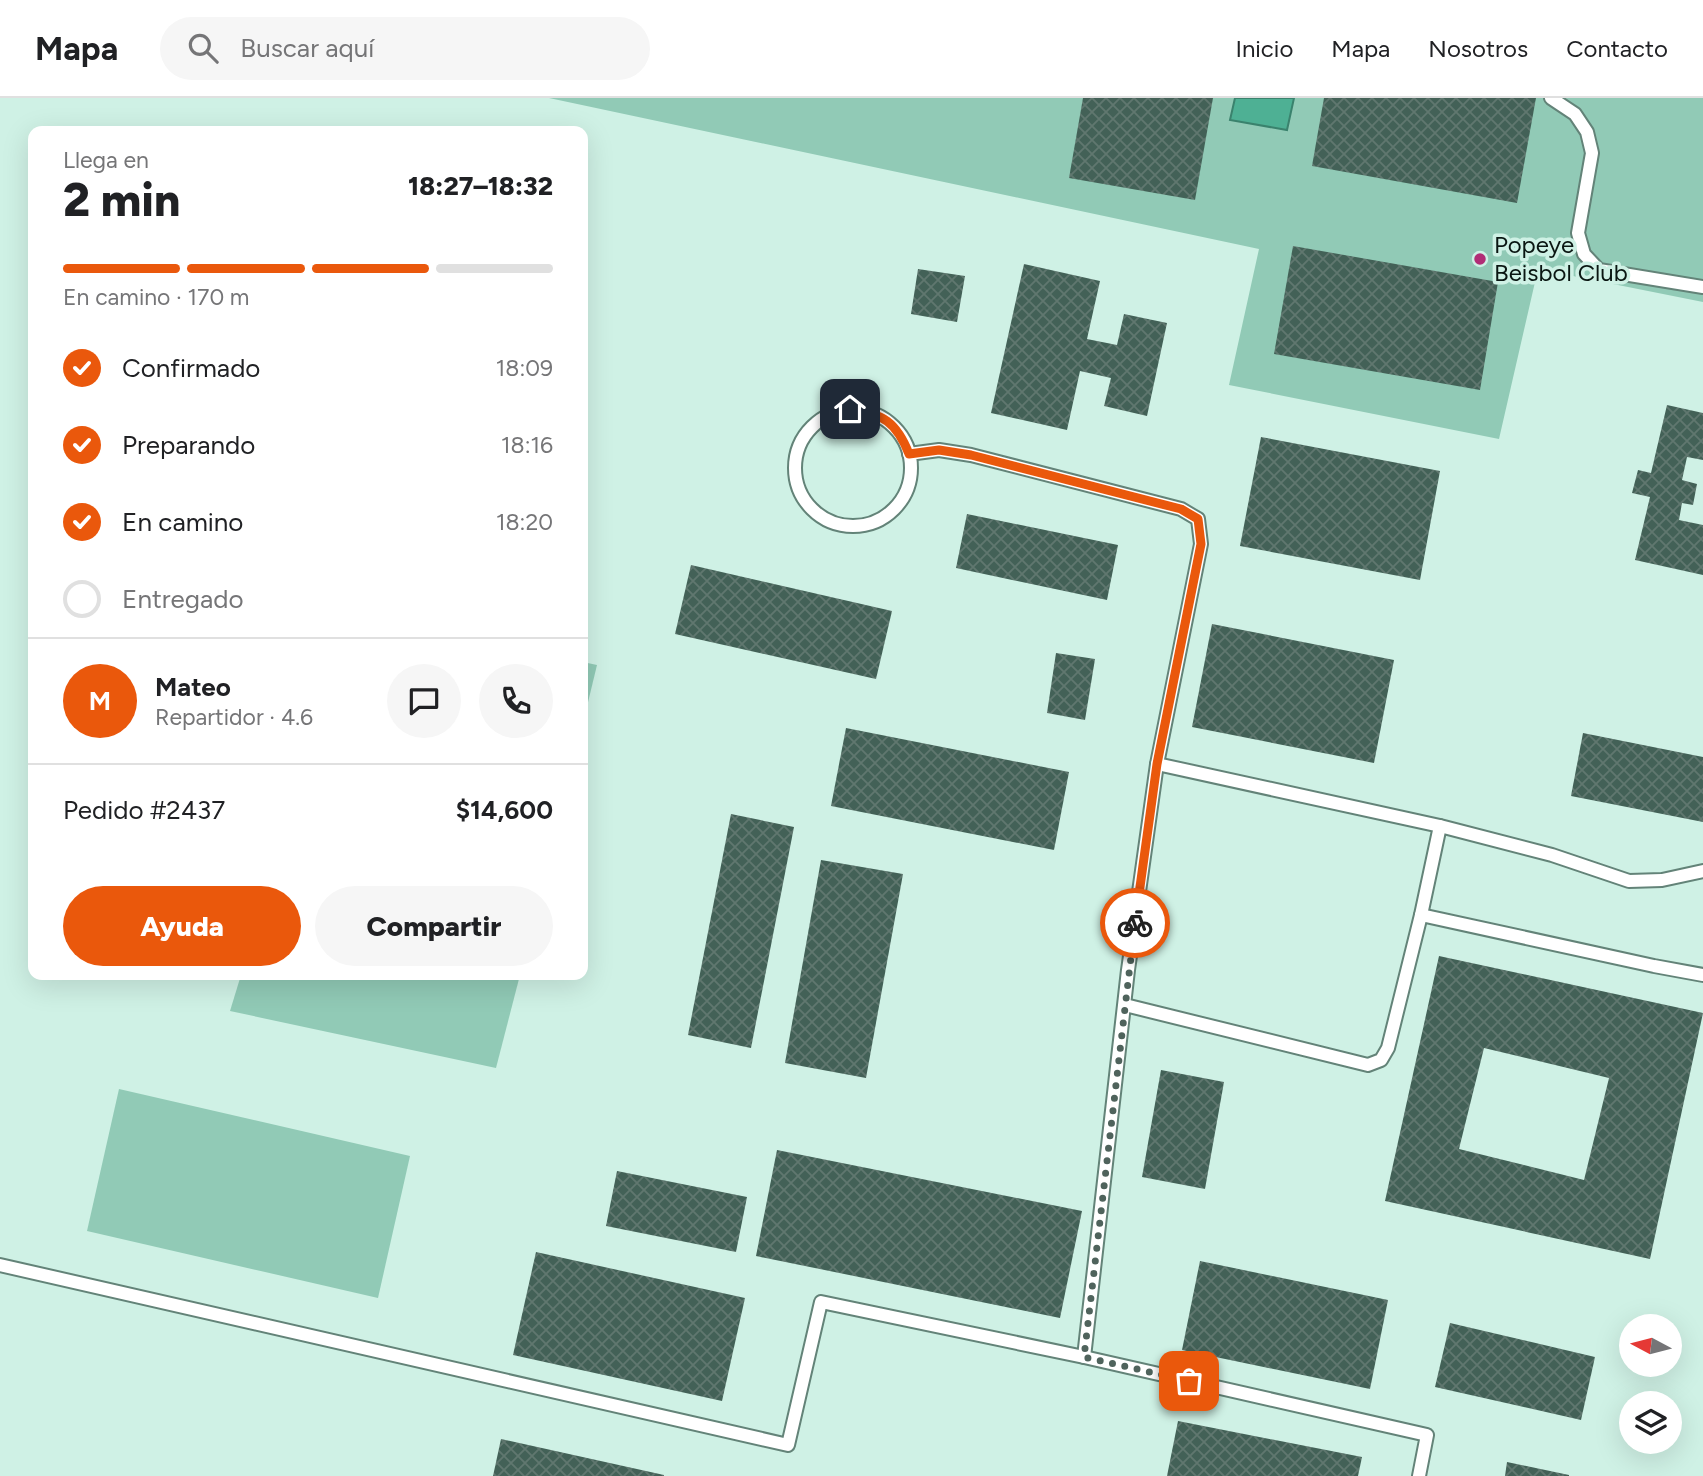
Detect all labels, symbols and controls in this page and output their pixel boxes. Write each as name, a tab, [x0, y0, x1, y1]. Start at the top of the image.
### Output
search box	[160, 17, 650, 80]
text: Mapa	[35, 29, 118, 68]
icon: search	[184, 29, 222, 67]
text: Buscar aquí	[240, 32, 374, 64]
text: Inicio	[1235, 34, 1293, 63]
text: Mapa	[1331, 34, 1390, 63]
text: Nosotros	[1428, 34, 1528, 63]
text: Contacto	[1566, 34, 1668, 63]
text: Llega en	[63, 146, 149, 174]
text: 18:27–18:32	[408, 170, 553, 202]
text: 2 min	[63, 172, 180, 228]
place label: Popeye Beisbol Club	[1494, 230, 1628, 287]
marker: Popeye Beisbol Club	[1472, 251, 1488, 267]
text: En camino · 170 m	[63, 283, 249, 311]
icon: check	[63, 349, 101, 387]
text: Confirmado	[122, 352, 260, 384]
text: 18:09	[496, 354, 553, 382]
pin	[820, 379, 880, 439]
icon: home	[831, 390, 869, 428]
icon: check	[63, 426, 101, 464]
text: Preparando	[122, 429, 255, 461]
text: 18:16	[501, 431, 553, 459]
icon: check	[63, 503, 101, 541]
text: En camino	[122, 506, 243, 538]
text: 18:20	[496, 508, 553, 536]
text: Entregado	[122, 583, 244, 615]
button: chat	[387, 664, 461, 738]
button: phone	[479, 664, 553, 738]
text: Mateo	[155, 671, 231, 703]
text: M	[89, 685, 111, 717]
text: Repartidor · 4.6	[155, 703, 313, 731]
text: Pedido #2437	[63, 794, 225, 826]
text: $14,600	[456, 794, 553, 826]
button: Ayuda	[63, 886, 301, 966]
button: Compartir	[315, 886, 553, 966]
courier	[1100, 888, 1170, 958]
icon: bike	[1116, 904, 1154, 942]
north arrow	[1619, 1314, 1682, 1377]
map controls	[1619, 1314, 1682, 1454]
pin	[1159, 1351, 1219, 1411]
icon: bag	[1170, 1362, 1208, 1400]
button: layers	[1619, 1391, 1682, 1454]

